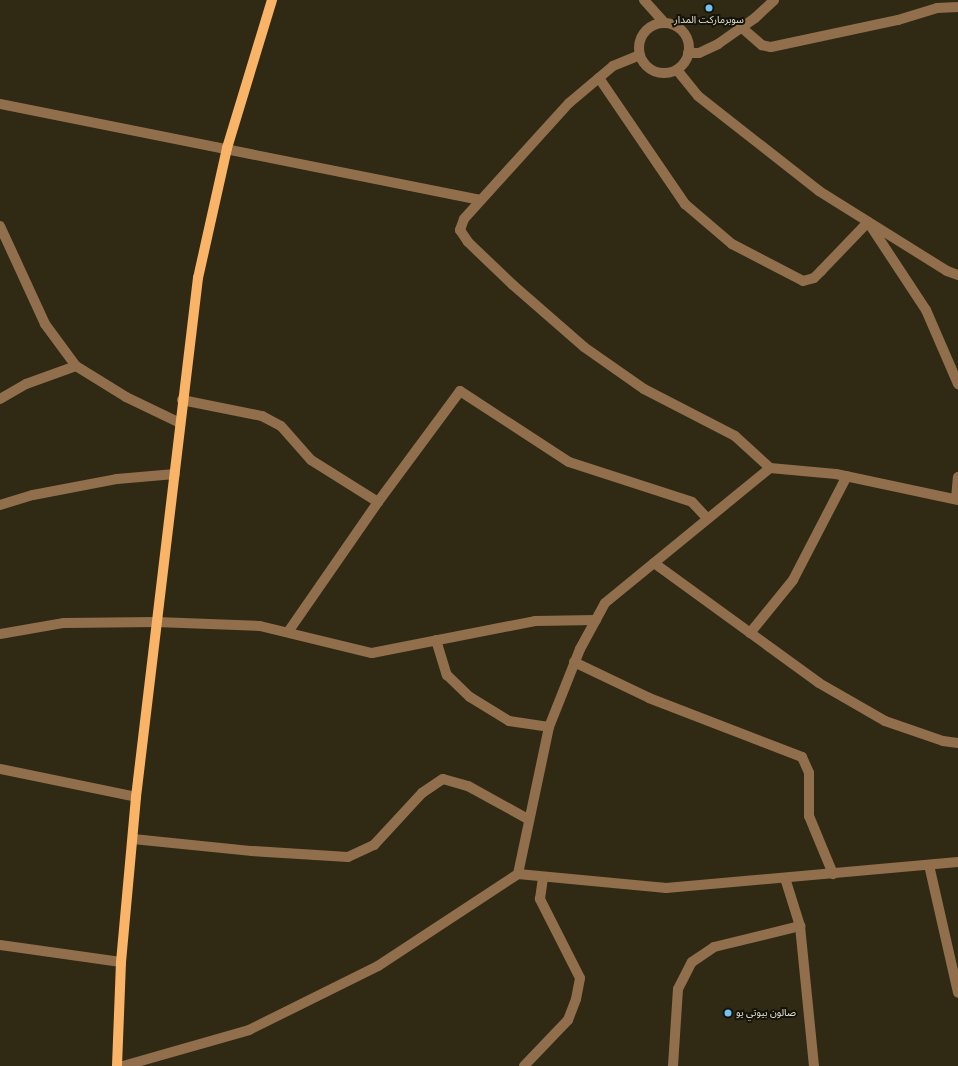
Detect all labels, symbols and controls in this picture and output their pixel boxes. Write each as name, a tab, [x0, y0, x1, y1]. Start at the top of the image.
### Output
marker: سوبرماركت المدار	[704, 3, 714, 13]
place label: سوبرماركت المدار	[674, 14, 744, 26]
place label: صالون بيوتي يو	[736, 1007, 796, 1019]
marker: صالون بيوتي يو	[723, 1008, 733, 1018]

